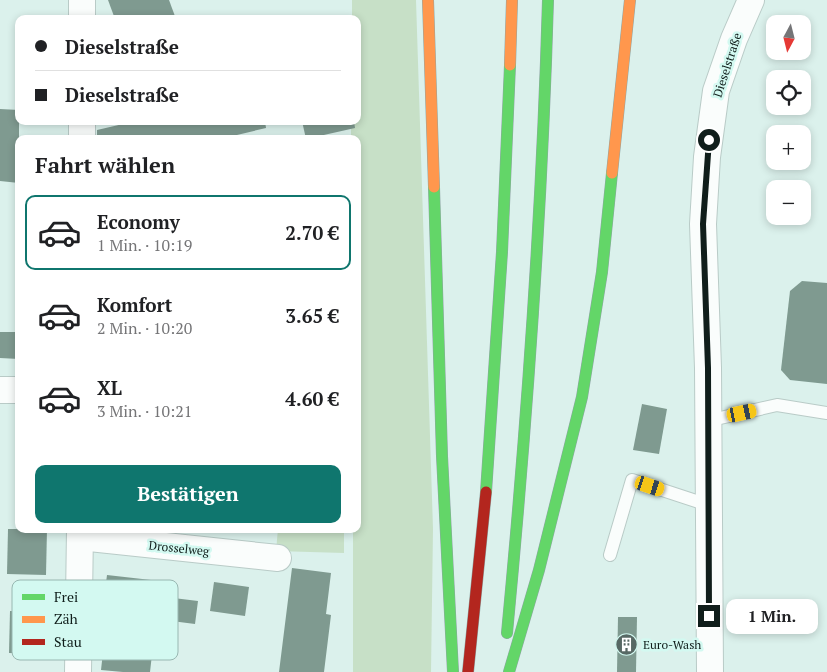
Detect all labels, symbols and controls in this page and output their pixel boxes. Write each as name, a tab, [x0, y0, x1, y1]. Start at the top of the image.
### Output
north arrow	[766, 15, 811, 60]
map controls	[766, 15, 811, 225]
street label: Dieselstraße	[710, 31, 744, 99]
text: Dieselstraße	[65, 34, 179, 59]
button: locate	[766, 70, 811, 115]
text: Dieselstraße	[65, 82, 179, 107]
button: +	[766, 125, 811, 170]
route start	[698, 129, 720, 151]
text: Fahrt wählen	[35, 150, 175, 179]
button: −	[766, 180, 811, 225]
text: Economy	[97, 209, 180, 234]
icon: car	[37, 210, 82, 255]
text: 2.70 €	[285, 220, 339, 245]
text: 1 Min. · 10:19	[97, 234, 192, 256]
text: Komfort	[97, 292, 172, 317]
icon: car	[37, 293, 82, 338]
text: 3.65 €	[285, 303, 339, 328]
text: 2 Min. · 10:20	[97, 317, 192, 339]
text: XL	[97, 375, 122, 400]
icon: car	[37, 376, 82, 421]
text: 4.60 €	[285, 386, 339, 411]
text: 3 Min. · 10:21	[97, 400, 192, 422]
car	[725, 403, 758, 423]
button: Bestätigen	[35, 465, 341, 523]
car	[633, 474, 666, 498]
street label: Drosselweg	[148, 537, 211, 559]
legend	[12, 580, 178, 660]
text: Frei	[54, 587, 78, 606]
callout: 1 Min.	[726, 598, 819, 634]
route end	[698, 605, 720, 627]
text: 1 Min.	[748, 605, 796, 627]
text: Zäh	[54, 609, 78, 628]
text: Stau	[54, 632, 82, 651]
building icon: Euro-Wash	[615, 632, 639, 656]
place label: Euro-Wash	[643, 637, 701, 652]

